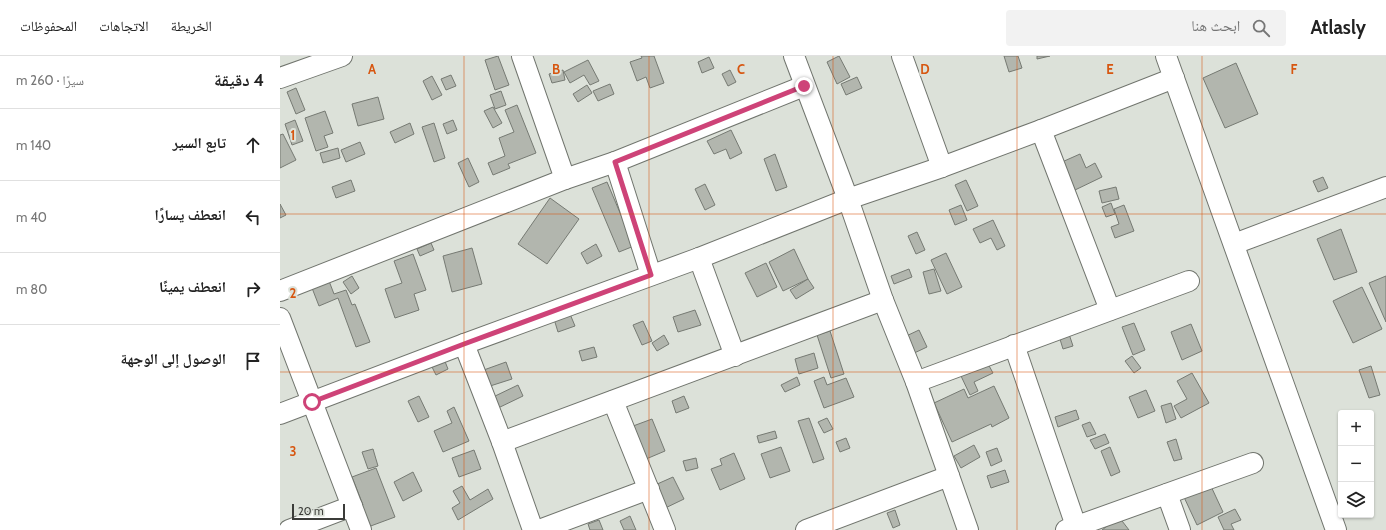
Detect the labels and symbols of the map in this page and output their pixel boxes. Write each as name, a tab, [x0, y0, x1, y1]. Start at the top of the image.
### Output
text: A	[368, 61, 377, 77]
text: B	[552, 61, 560, 77]
text: C	[737, 61, 745, 77]
text: D	[920, 61, 930, 77]
text: E	[1106, 61, 1114, 77]
text: F	[1291, 61, 1298, 77]
route end	[795, 77, 813, 95]
text: 1	[291, 127, 295, 143]
text: 2	[290, 285, 297, 301]
route start	[303, 393, 321, 411]
text: 3	[289, 443, 297, 459]
scale bar	[292, 502, 345, 521]

